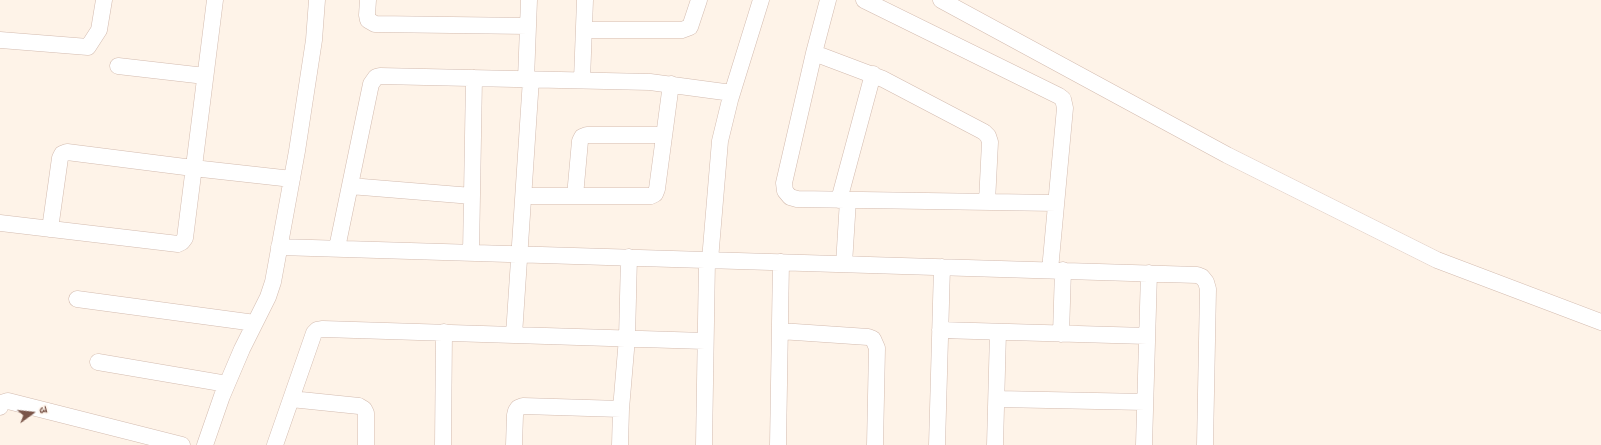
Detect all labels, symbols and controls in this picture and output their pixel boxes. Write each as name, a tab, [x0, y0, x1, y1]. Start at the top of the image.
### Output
north arrow	[12, 393, 52, 433]
text: उ	[37, 405, 50, 415]

